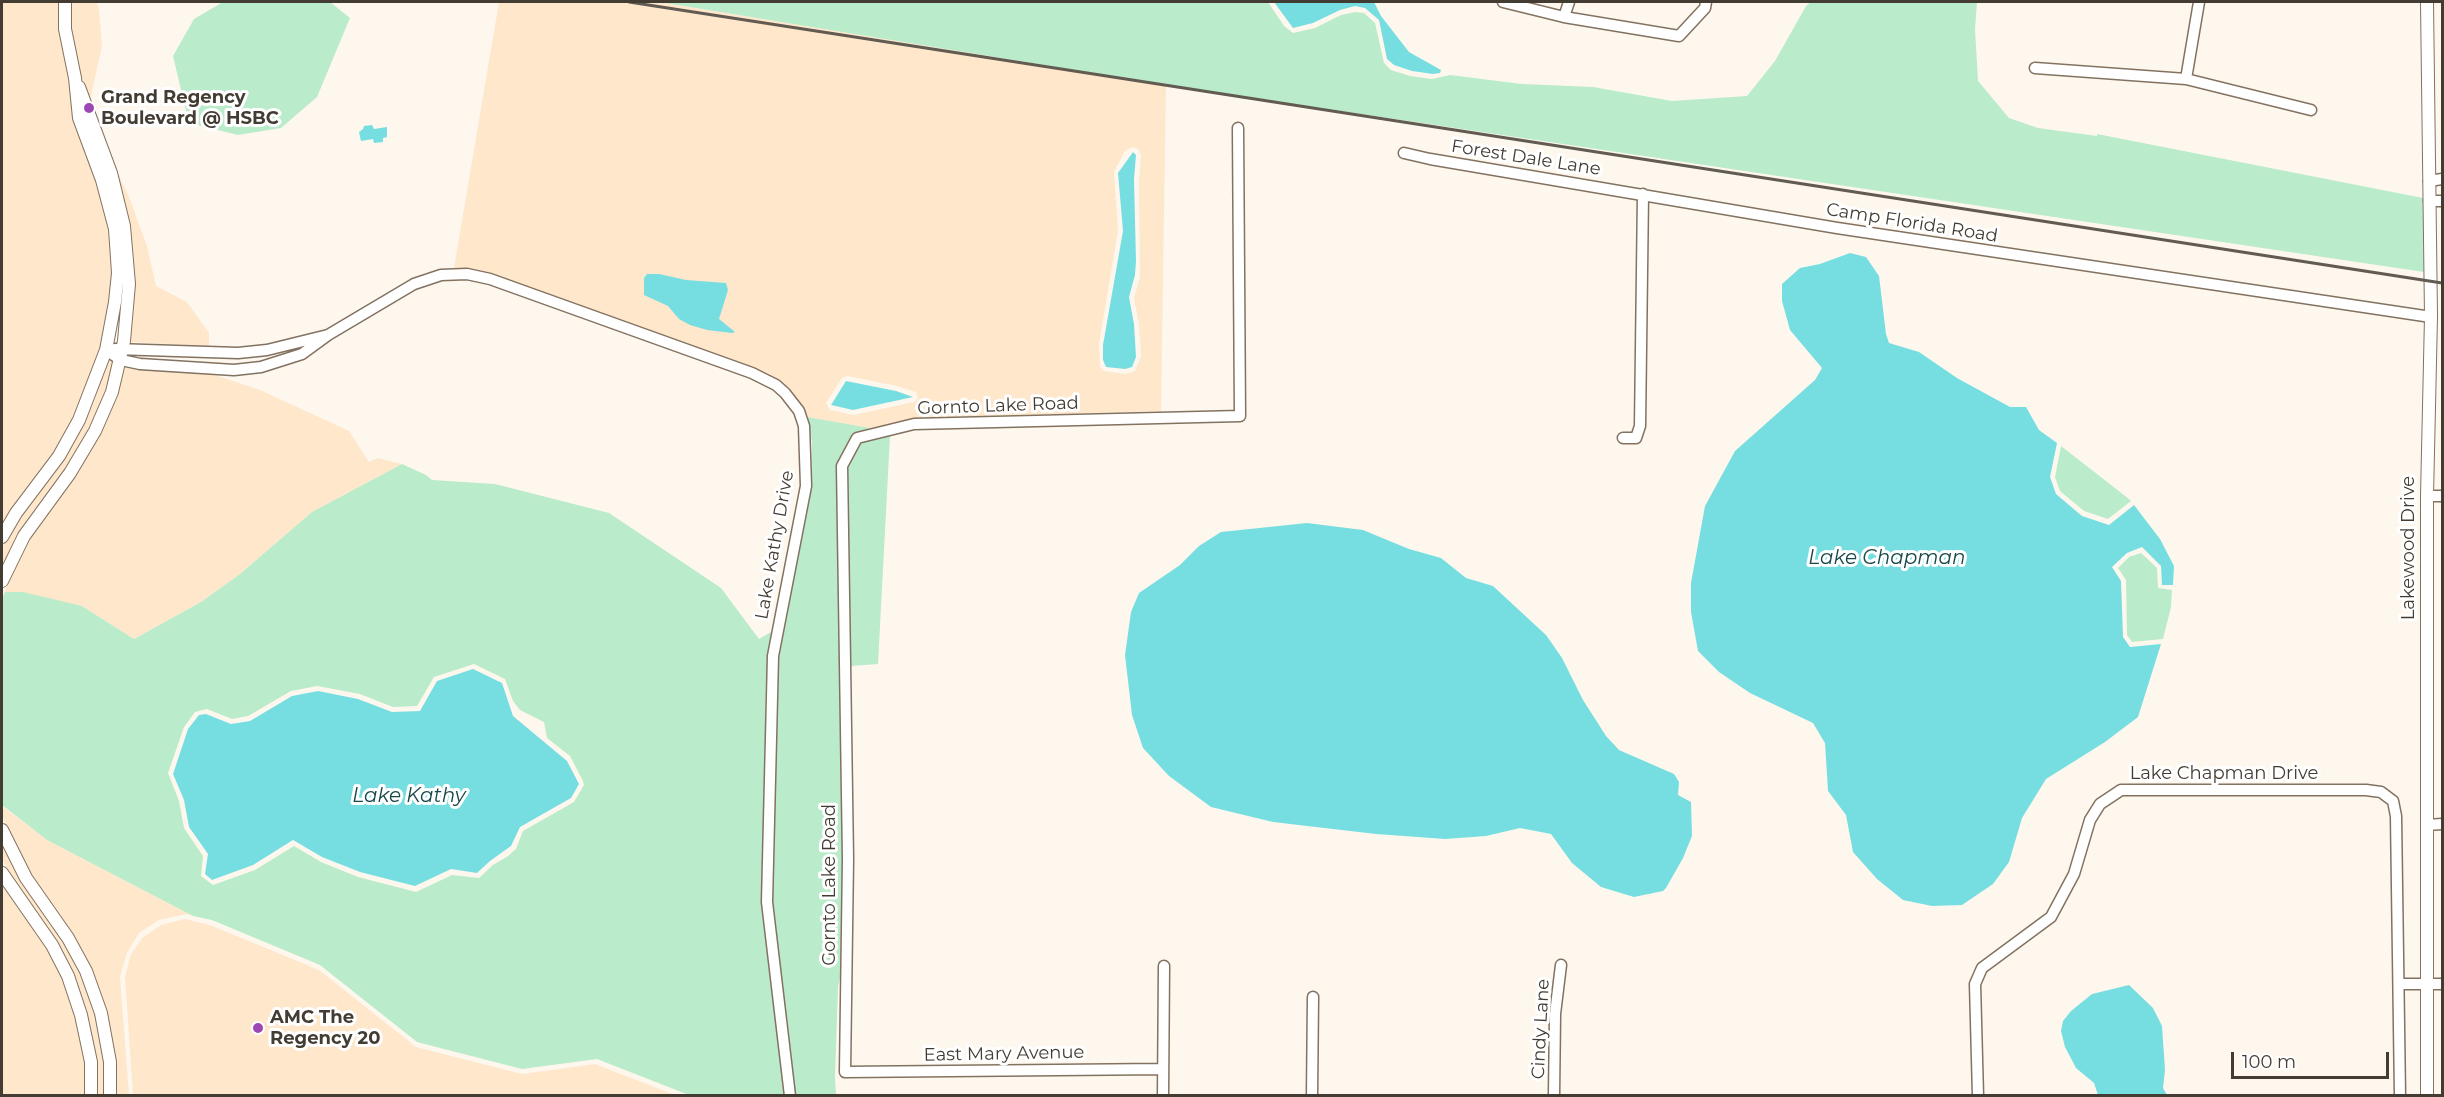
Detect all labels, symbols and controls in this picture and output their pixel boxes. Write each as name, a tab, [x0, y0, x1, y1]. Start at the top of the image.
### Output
place label: Grand Regency Boulevard @ HSBC	[101, 87, 279, 130]
marker: Grand Regency Boulevard @ HSBC	[82, 101, 96, 115]
street label: Forest Dale Lane	[1450, 136, 1602, 180]
street label: Camp Florida Road	[1825, 199, 1999, 247]
street label: Gornto Lake Road	[917, 392, 1079, 420]
street label: Lake Kathy Drive	[751, 469, 799, 621]
street label: Lakewood Drive	[2398, 476, 2420, 620]
water label: Lake Chapman	[1808, 546, 1966, 570]
street label: Lake Chapman Drive	[2130, 763, 2318, 785]
water label: Lake Kathy	[352, 784, 466, 808]
street label: Gornto Lake Road	[819, 804, 841, 966]
street label: Cindy Lane	[1528, 978, 1554, 1080]
place label: AMC The Regency 20	[270, 1007, 380, 1050]
marker: AMC The Regency 20	[251, 1021, 265, 1035]
scale bar	[2234, 1040, 2392, 1078]
street label: East Mary Avenue	[924, 1042, 1084, 1066]
text: 100 m	[2242, 1051, 2296, 1073]

